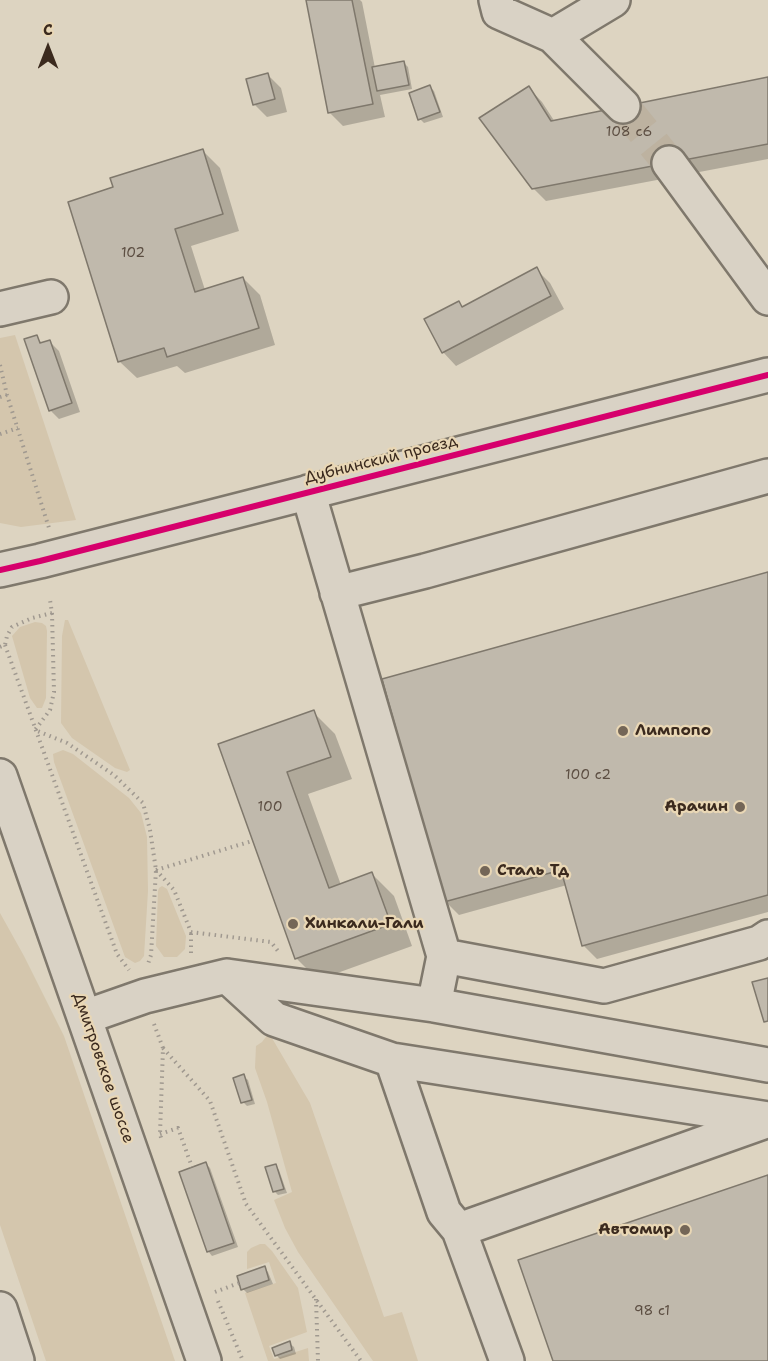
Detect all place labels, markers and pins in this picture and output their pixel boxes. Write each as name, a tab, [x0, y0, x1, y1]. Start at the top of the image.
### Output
place label: Лимпопо	[635, 721, 711, 741]
marker: Лимпопо	[616, 724, 630, 738]
place label: Арачин	[665, 797, 728, 817]
marker: Арачин	[733, 800, 747, 814]
place label: Сталь Тд	[497, 861, 569, 881]
marker: Сталь Тд	[478, 864, 492, 878]
place label: Хинкали-Гали	[305, 914, 424, 934]
marker: Хинкали-Гали	[286, 917, 300, 931]
place label: Автомир	[598, 1220, 673, 1240]
marker: Автомир	[678, 1223, 692, 1237]

